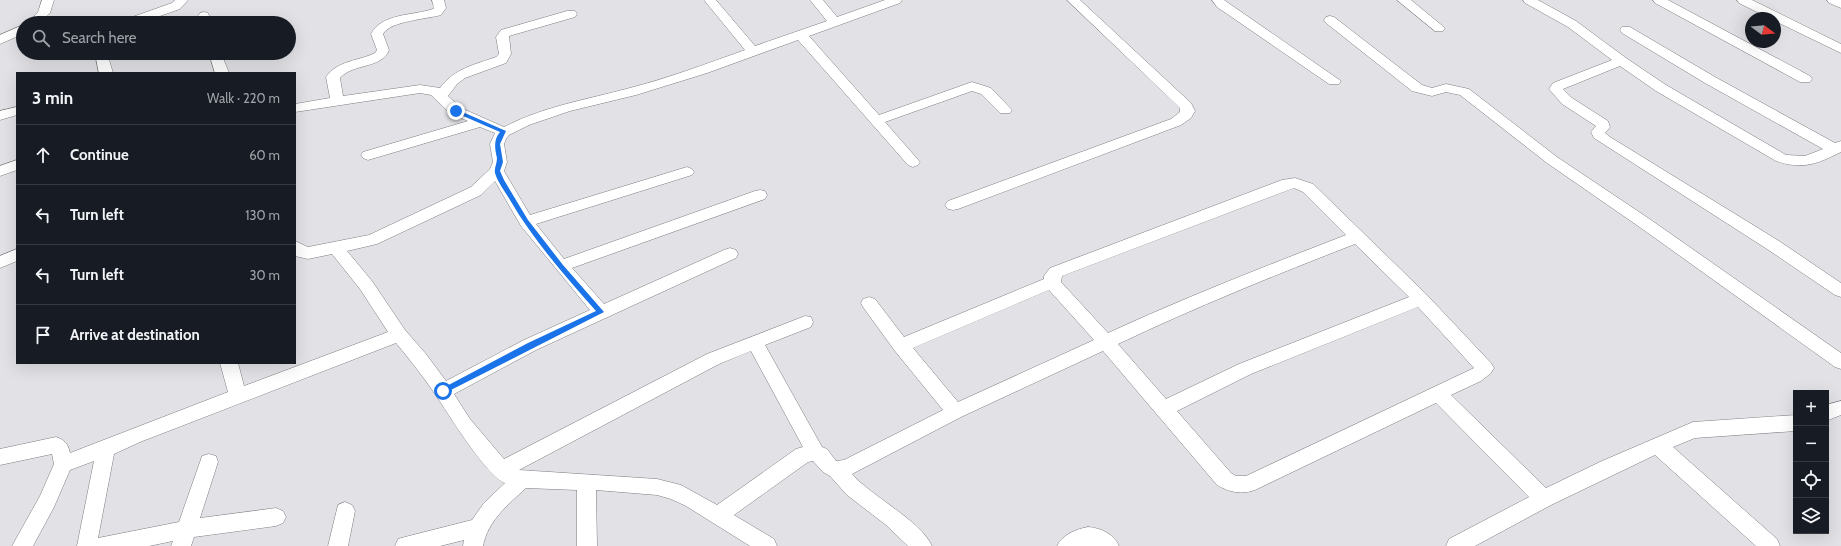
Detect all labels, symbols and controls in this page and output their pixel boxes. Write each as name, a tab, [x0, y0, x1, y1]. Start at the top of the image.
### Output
north arrow	[1745, 12, 1781, 48]
search box	[16, 16, 296, 60]
icon: search	[30, 27, 52, 49]
text: Search here	[62, 29, 137, 47]
text: 3 min	[32, 88, 73, 108]
text: Walk · 220 m	[207, 90, 280, 106]
route end	[447, 102, 465, 120]
icon: ahead	[32, 144, 54, 166]
text: Continue	[70, 146, 129, 164]
text: 60 m	[249, 147, 280, 163]
icon: left	[32, 204, 54, 226]
text: Turn left	[70, 206, 124, 224]
text: 130 m	[245, 207, 280, 223]
icon: left	[32, 264, 54, 286]
text: Turn left	[70, 266, 124, 284]
text: 30 m	[250, 267, 280, 283]
icon: arrive	[32, 324, 54, 346]
text: Arrive at destination	[70, 326, 200, 344]
route start	[434, 382, 452, 400]
map controls	[1793, 390, 1829, 534]
button: +	[1793, 390, 1829, 426]
button: −	[1793, 426, 1829, 462]
button: locate	[1793, 462, 1829, 498]
button: layers	[1793, 498, 1829, 534]

